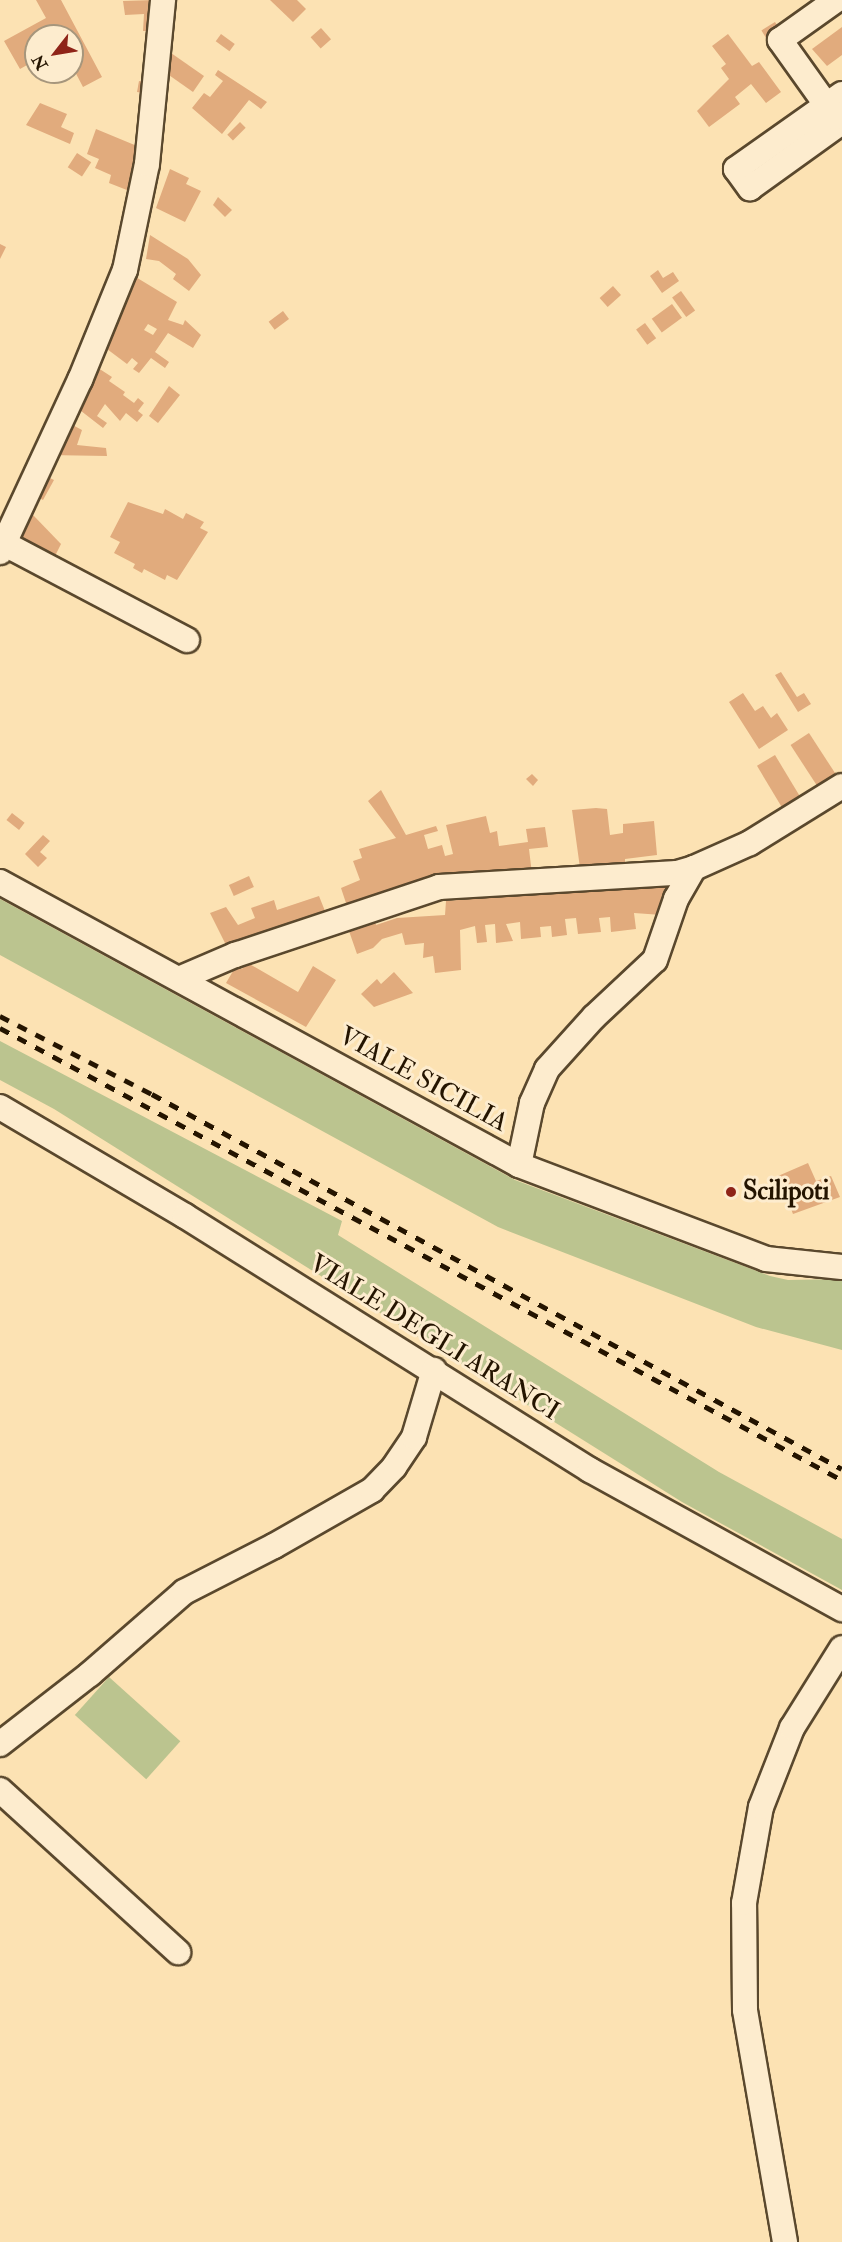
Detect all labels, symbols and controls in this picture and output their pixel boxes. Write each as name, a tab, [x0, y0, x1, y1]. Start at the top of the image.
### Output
north arrow	[24, 24, 84, 84]
text: N	[28, 51, 53, 74]
street label: VIALE SICILIA	[333, 1021, 513, 1139]
place label: Scilipoti	[743, 1176, 829, 1208]
marker: Scilipoti	[724, 1185, 738, 1199]
street label: VIALE DEGLI ARANCI	[303, 1248, 565, 1428]

